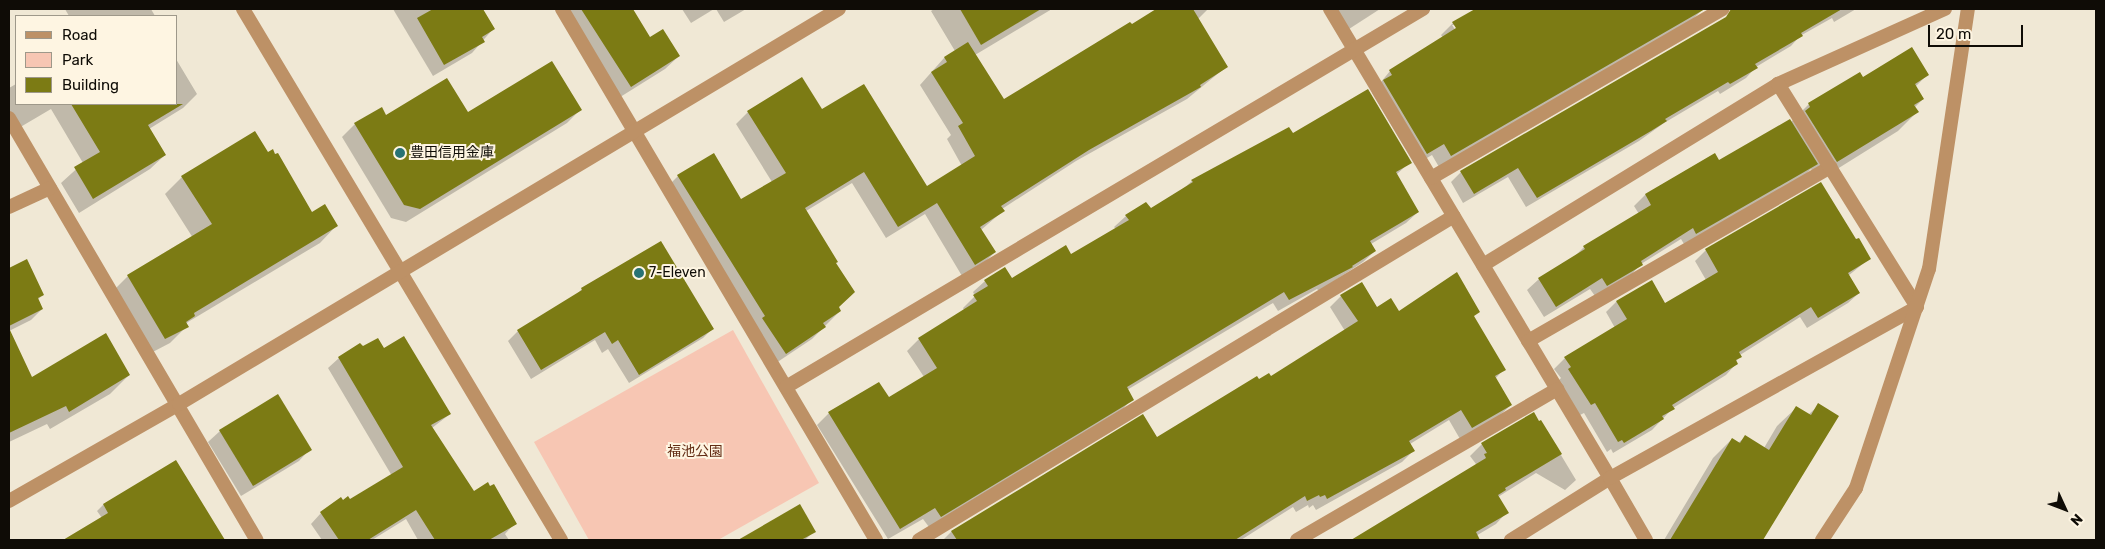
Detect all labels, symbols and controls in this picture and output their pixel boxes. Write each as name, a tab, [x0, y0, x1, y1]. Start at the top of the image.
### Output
legend	[15, 15, 178, 105]
scale bar	[1930, 15, 2025, 47]
text: 20 m	[1936, 25, 1971, 43]
text: Road	[62, 26, 98, 44]
text: Park	[62, 51, 93, 69]
text: Building	[62, 76, 119, 94]
place label: 豊田信用金庫	[410, 145, 494, 161]
marker: 豊田信用金庫	[394, 147, 406, 159]
place label: 7-Eleven	[649, 265, 706, 281]
marker: 7-Eleven	[633, 267, 645, 279]
park label: 福池公園	[667, 444, 723, 460]
north arrow	[2040, 484, 2090, 534]
text: N	[2067, 510, 2086, 529]

